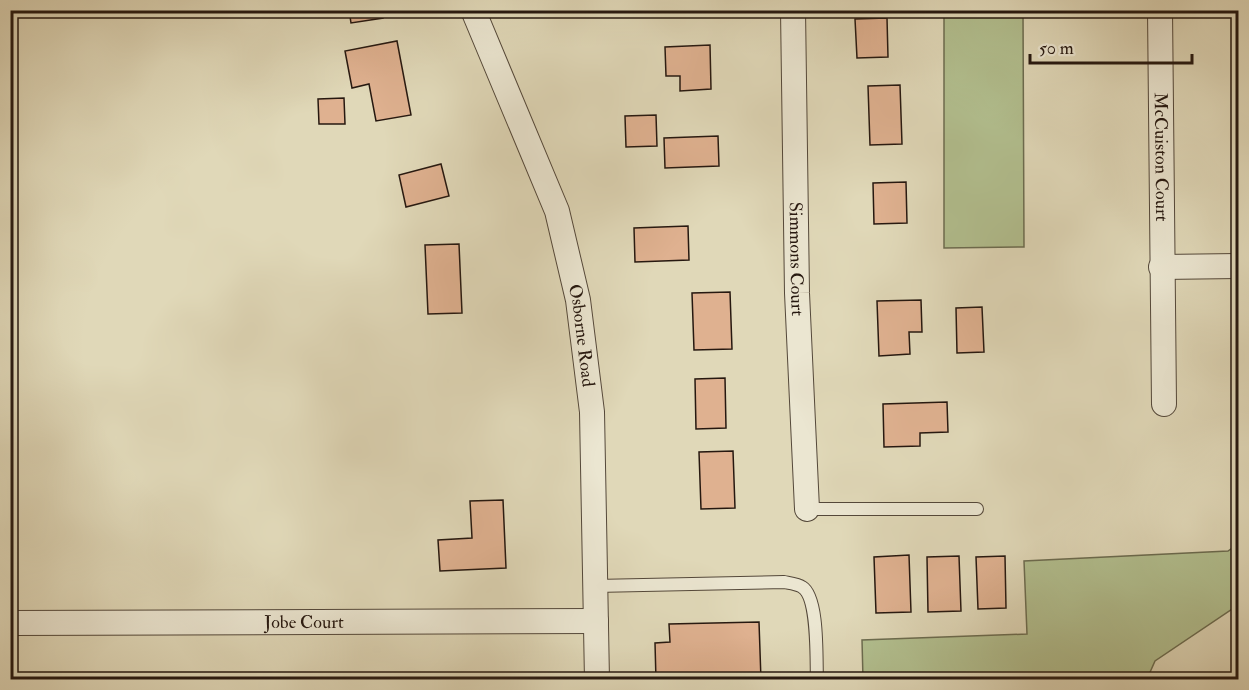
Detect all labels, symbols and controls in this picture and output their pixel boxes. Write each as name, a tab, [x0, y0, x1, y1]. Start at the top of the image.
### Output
scale bar	[1030, 27, 1192, 65]
text: 50 m	[1039, 37, 1074, 60]
street label: McCuiston Court	[1149, 92, 1174, 222]
street label: Simmons Court	[784, 202, 810, 317]
street label: Osborne Road	[563, 282, 600, 388]
street label: Jobe Court	[263, 610, 344, 634]

